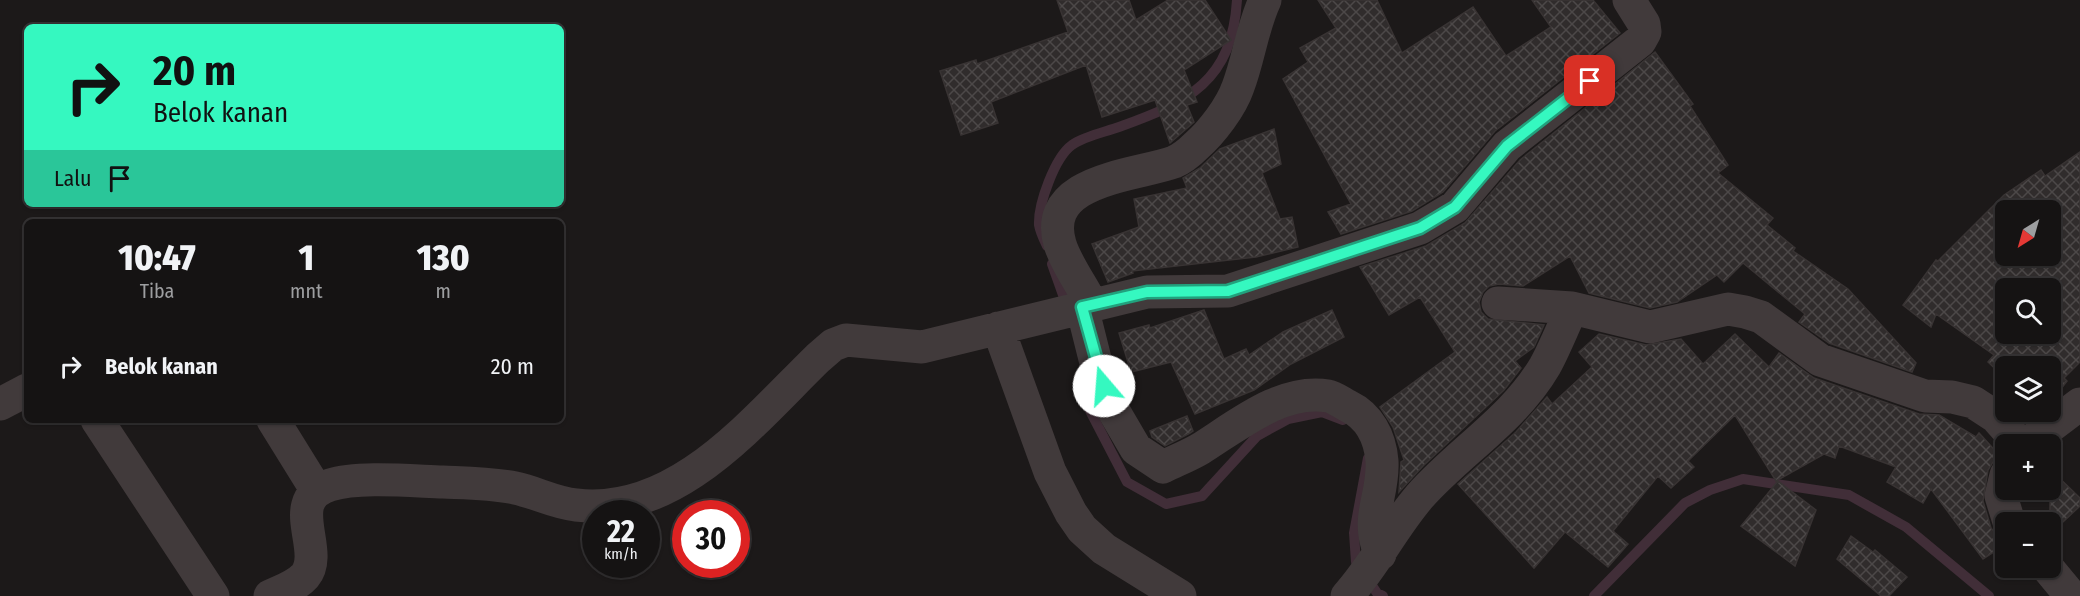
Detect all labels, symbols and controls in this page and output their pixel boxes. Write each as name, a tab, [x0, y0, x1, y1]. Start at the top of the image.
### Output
text: 20 m	[153, 46, 236, 96]
icon: right	[54, 48, 132, 126]
pin	[1564, 55, 1615, 106]
icon: arrive	[1573, 64, 1606, 97]
text: Belok kanan	[153, 97, 288, 129]
icon: arrive	[103, 162, 136, 195]
text: Lalu	[54, 165, 91, 192]
north arrow	[1995, 200, 2061, 266]
map controls	[1995, 200, 2061, 578]
text: 10:47	[118, 236, 196, 280]
text: 1	[298, 236, 314, 280]
text: 130	[417, 236, 470, 280]
button: search	[1995, 278, 2061, 344]
text: Tiba	[140, 279, 174, 303]
text: mnt	[290, 279, 323, 303]
text: m	[436, 279, 451, 303]
icon: right	[54, 350, 87, 383]
text: Belok kanan	[105, 353, 218, 380]
text: 20 m	[491, 353, 534, 380]
position arrow	[1072, 354, 1136, 418]
button: layers	[1995, 356, 2061, 422]
button: +	[1995, 434, 2061, 500]
speed limit sign: 30	[672, 500, 750, 578]
button: −	[1995, 512, 2061, 578]
text: 22	[607, 514, 635, 550]
text: km/h	[604, 545, 638, 563]

